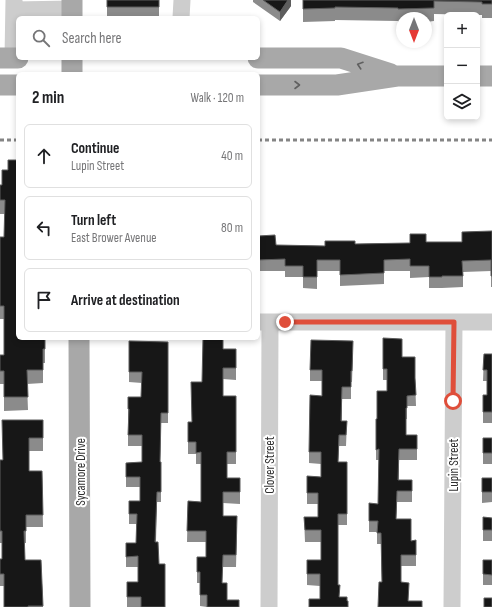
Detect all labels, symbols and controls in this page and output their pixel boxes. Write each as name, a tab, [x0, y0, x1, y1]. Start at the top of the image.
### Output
north arrow	[396, 12, 432, 48]
map controls	[444, 12, 480, 120]
button: +	[444, 12, 480, 48]
search box	[16, 16, 260, 60]
icon: search	[30, 27, 52, 49]
text: Search here	[62, 29, 122, 48]
button: −	[444, 48, 480, 84]
one-way arrow	[357, 61, 364, 69]
one-way arrow	[294, 81, 300, 89]
button: layers	[444, 84, 480, 120]
text: 2 min	[32, 88, 64, 108]
text: Walk · 120 m	[191, 90, 244, 106]
text: Continue	[71, 139, 120, 158]
icon: ahead	[33, 145, 55, 167]
text: 40 m	[221, 148, 243, 164]
text: Lupin Street	[71, 158, 124, 174]
text: Turn left	[71, 211, 116, 230]
icon: left	[33, 217, 55, 239]
text: 80 m	[221, 220, 243, 236]
text: East Brower Avenue	[71, 230, 157, 246]
icon: arrive	[33, 289, 55, 311]
text: Arrive at destination	[71, 291, 180, 310]
route end	[276, 313, 294, 331]
route start	[444, 392, 462, 410]
street label: Clover Street	[262, 436, 278, 494]
street label: Sycamore Drive	[73, 438, 89, 506]
street label: Lupin Street	[446, 438, 462, 492]

